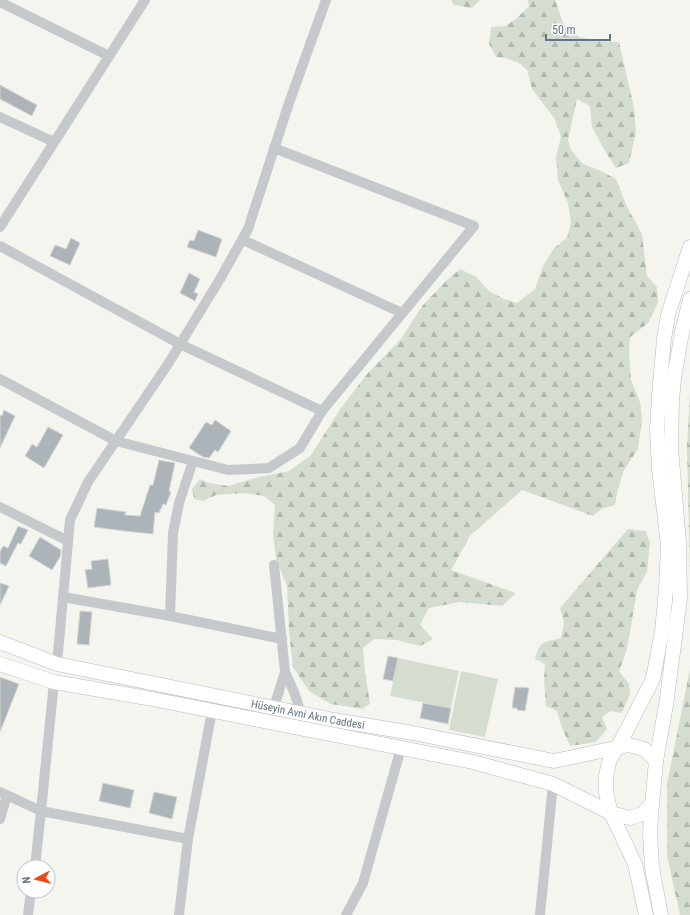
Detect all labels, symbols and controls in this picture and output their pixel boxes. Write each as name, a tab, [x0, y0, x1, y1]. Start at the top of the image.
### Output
scale bar	[546, 16, 610, 42]
text: 50 m	[552, 23, 576, 37]
street label: Hüseyin Avni Akın Caddesi	[250, 697, 366, 732]
north arrow	[16, 859, 56, 899]
text: N	[20, 876, 33, 884]

